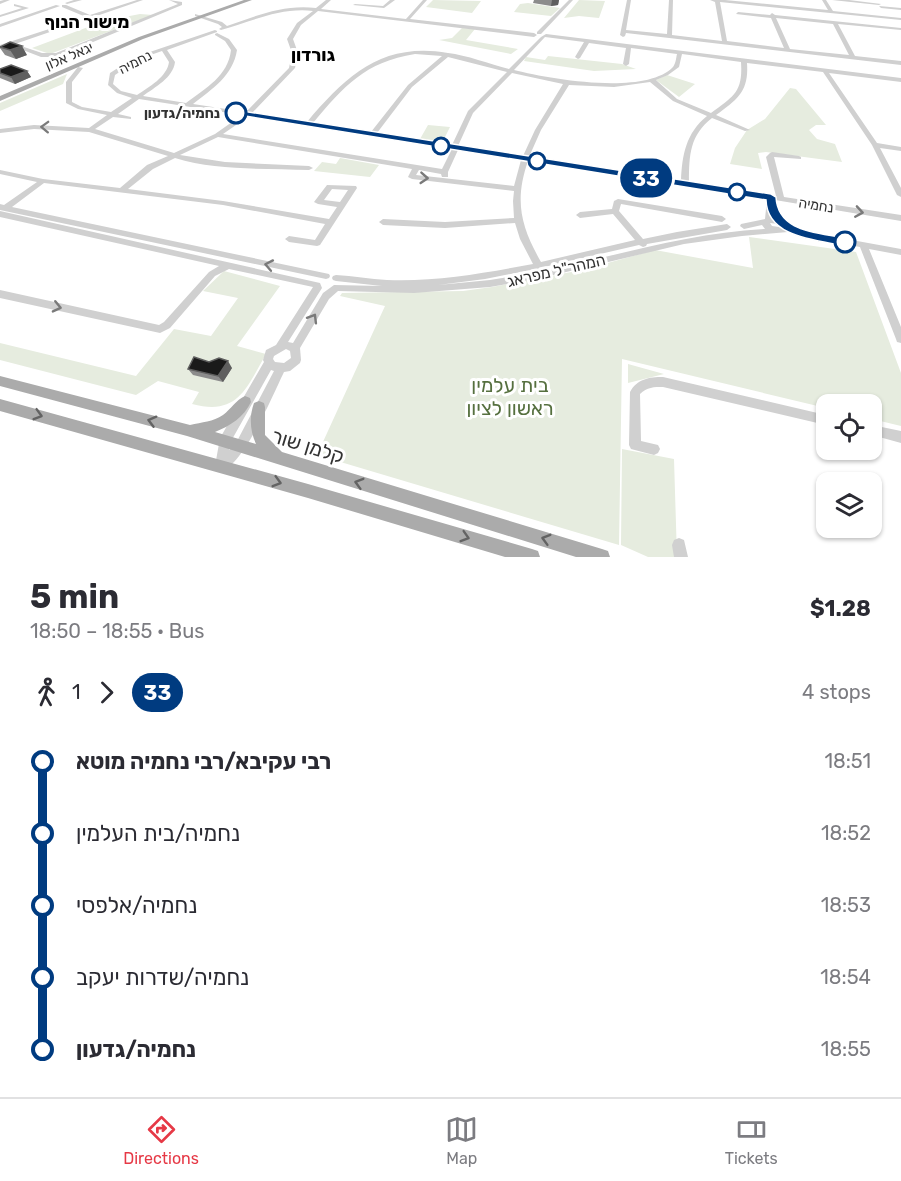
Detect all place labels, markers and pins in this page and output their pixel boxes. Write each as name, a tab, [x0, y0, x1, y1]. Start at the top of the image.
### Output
marker: נחמיה/גדעון	[225, 102, 247, 124]
place label: נחמיה/גדעון	[144, 105, 220, 122]
unlabelled marker	[432, 137, 450, 155]
unlabelled marker	[528, 152, 546, 170]
unlabelled marker	[728, 183, 746, 201]
unlabelled marker	[834, 231, 856, 253]

